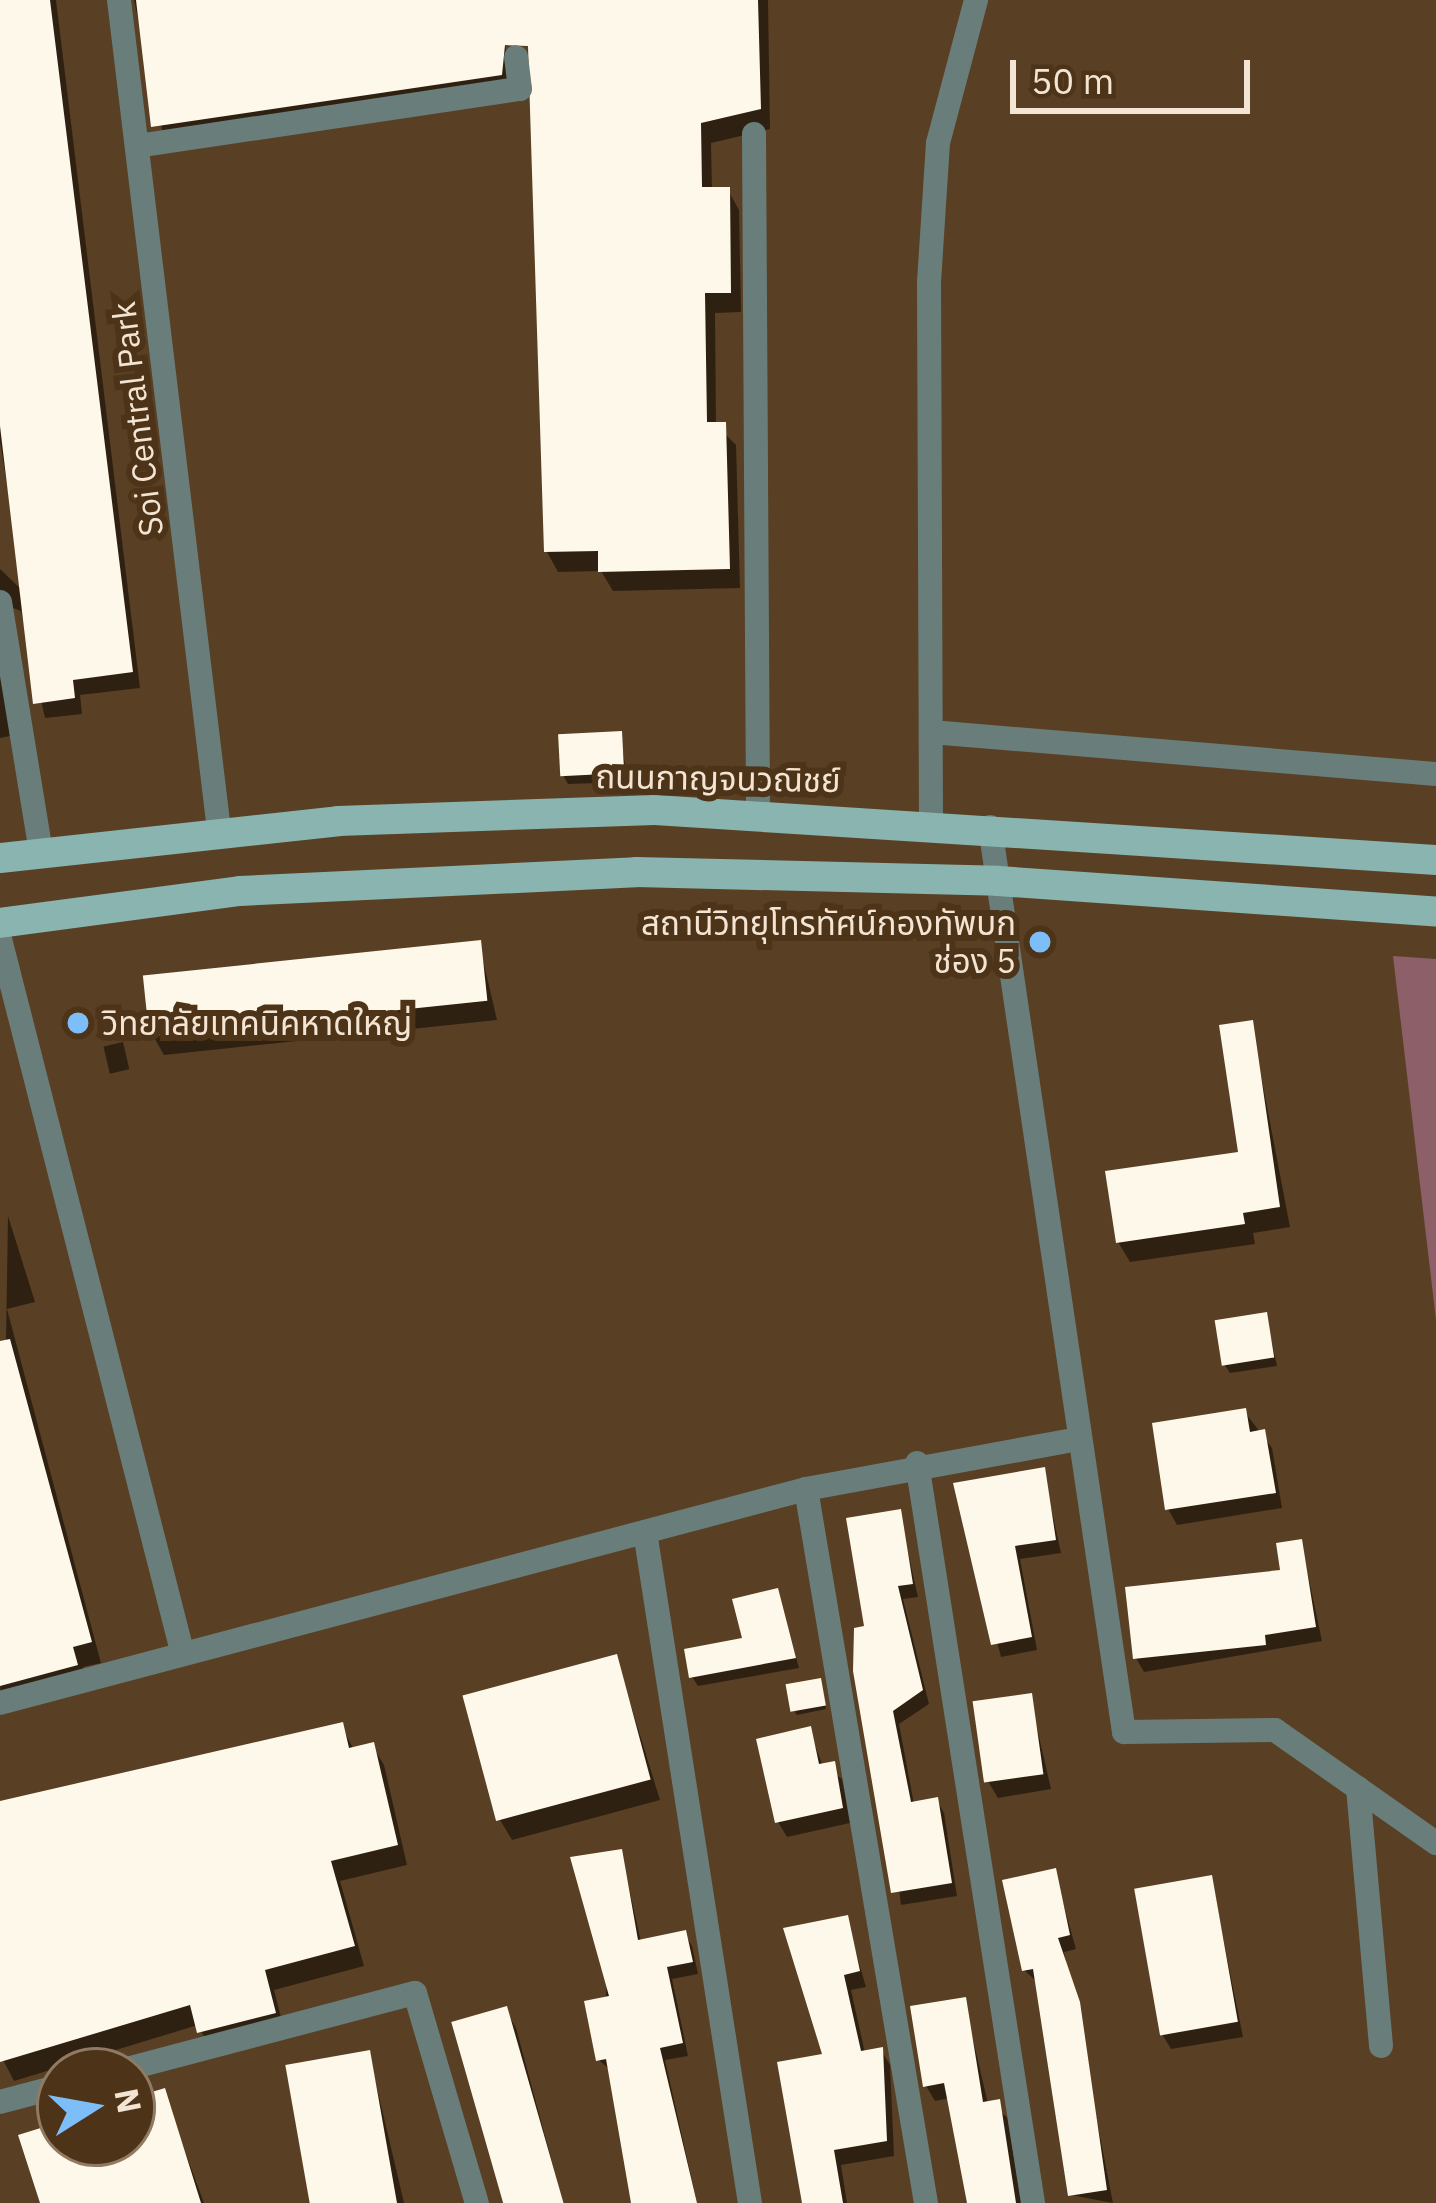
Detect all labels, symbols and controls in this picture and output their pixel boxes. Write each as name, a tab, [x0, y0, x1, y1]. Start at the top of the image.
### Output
scale bar	[1016, 36, 1256, 110]
text: 50 m	[1031, 57, 1114, 104]
street label: Soi Central Park	[103, 300, 171, 538]
street label: ถนนกาญจนวณิชย์	[595, 756, 841, 800]
place label: สถานีวิทยุโทรทัศน์กองทัพบก ช่อง 5	[641, 903, 1016, 981]
marker: สถานีวิทยุโทรทัศน์กองทัพบก ช่อง 5	[1027, 929, 1053, 955]
place label: วิทยาลัยเทคนิคหาดใหญ่	[102, 1003, 412, 1043]
marker: วิทยาลัยเทคนิคหาดใหญ่	[65, 1010, 91, 1036]
north arrow	[36, 2047, 156, 2167]
text: N	[105, 2085, 152, 2116]

